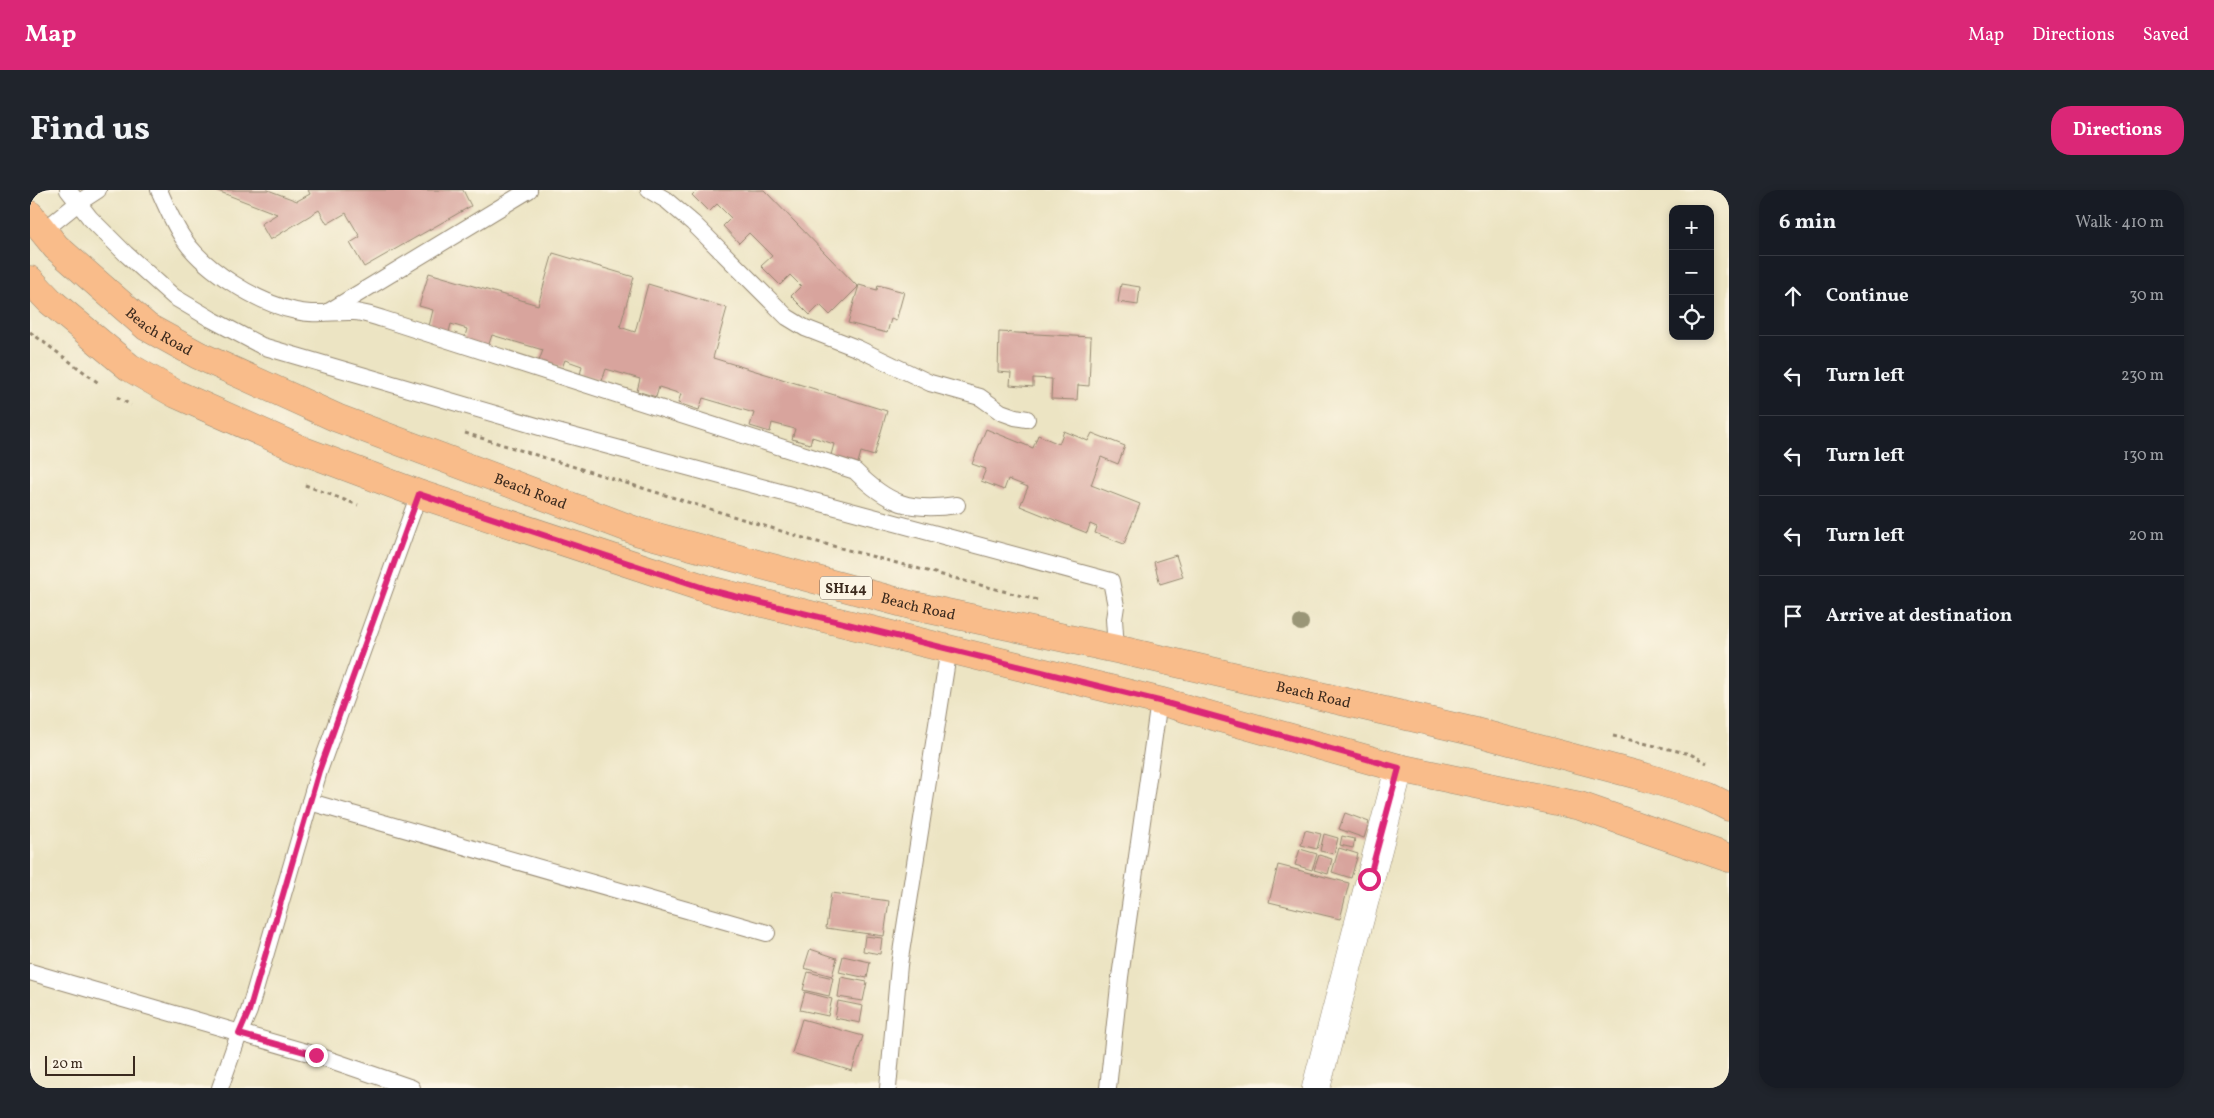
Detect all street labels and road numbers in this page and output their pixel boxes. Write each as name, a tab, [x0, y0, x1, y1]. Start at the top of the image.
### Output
street label: Beach Road	[120, 303, 196, 362]
street label: Beach Road	[491, 469, 569, 516]
road number: SH144	[820, 576, 872, 599]
street label: Beach Road	[878, 589, 957, 627]
street label: Beach Road	[1274, 677, 1353, 715]

